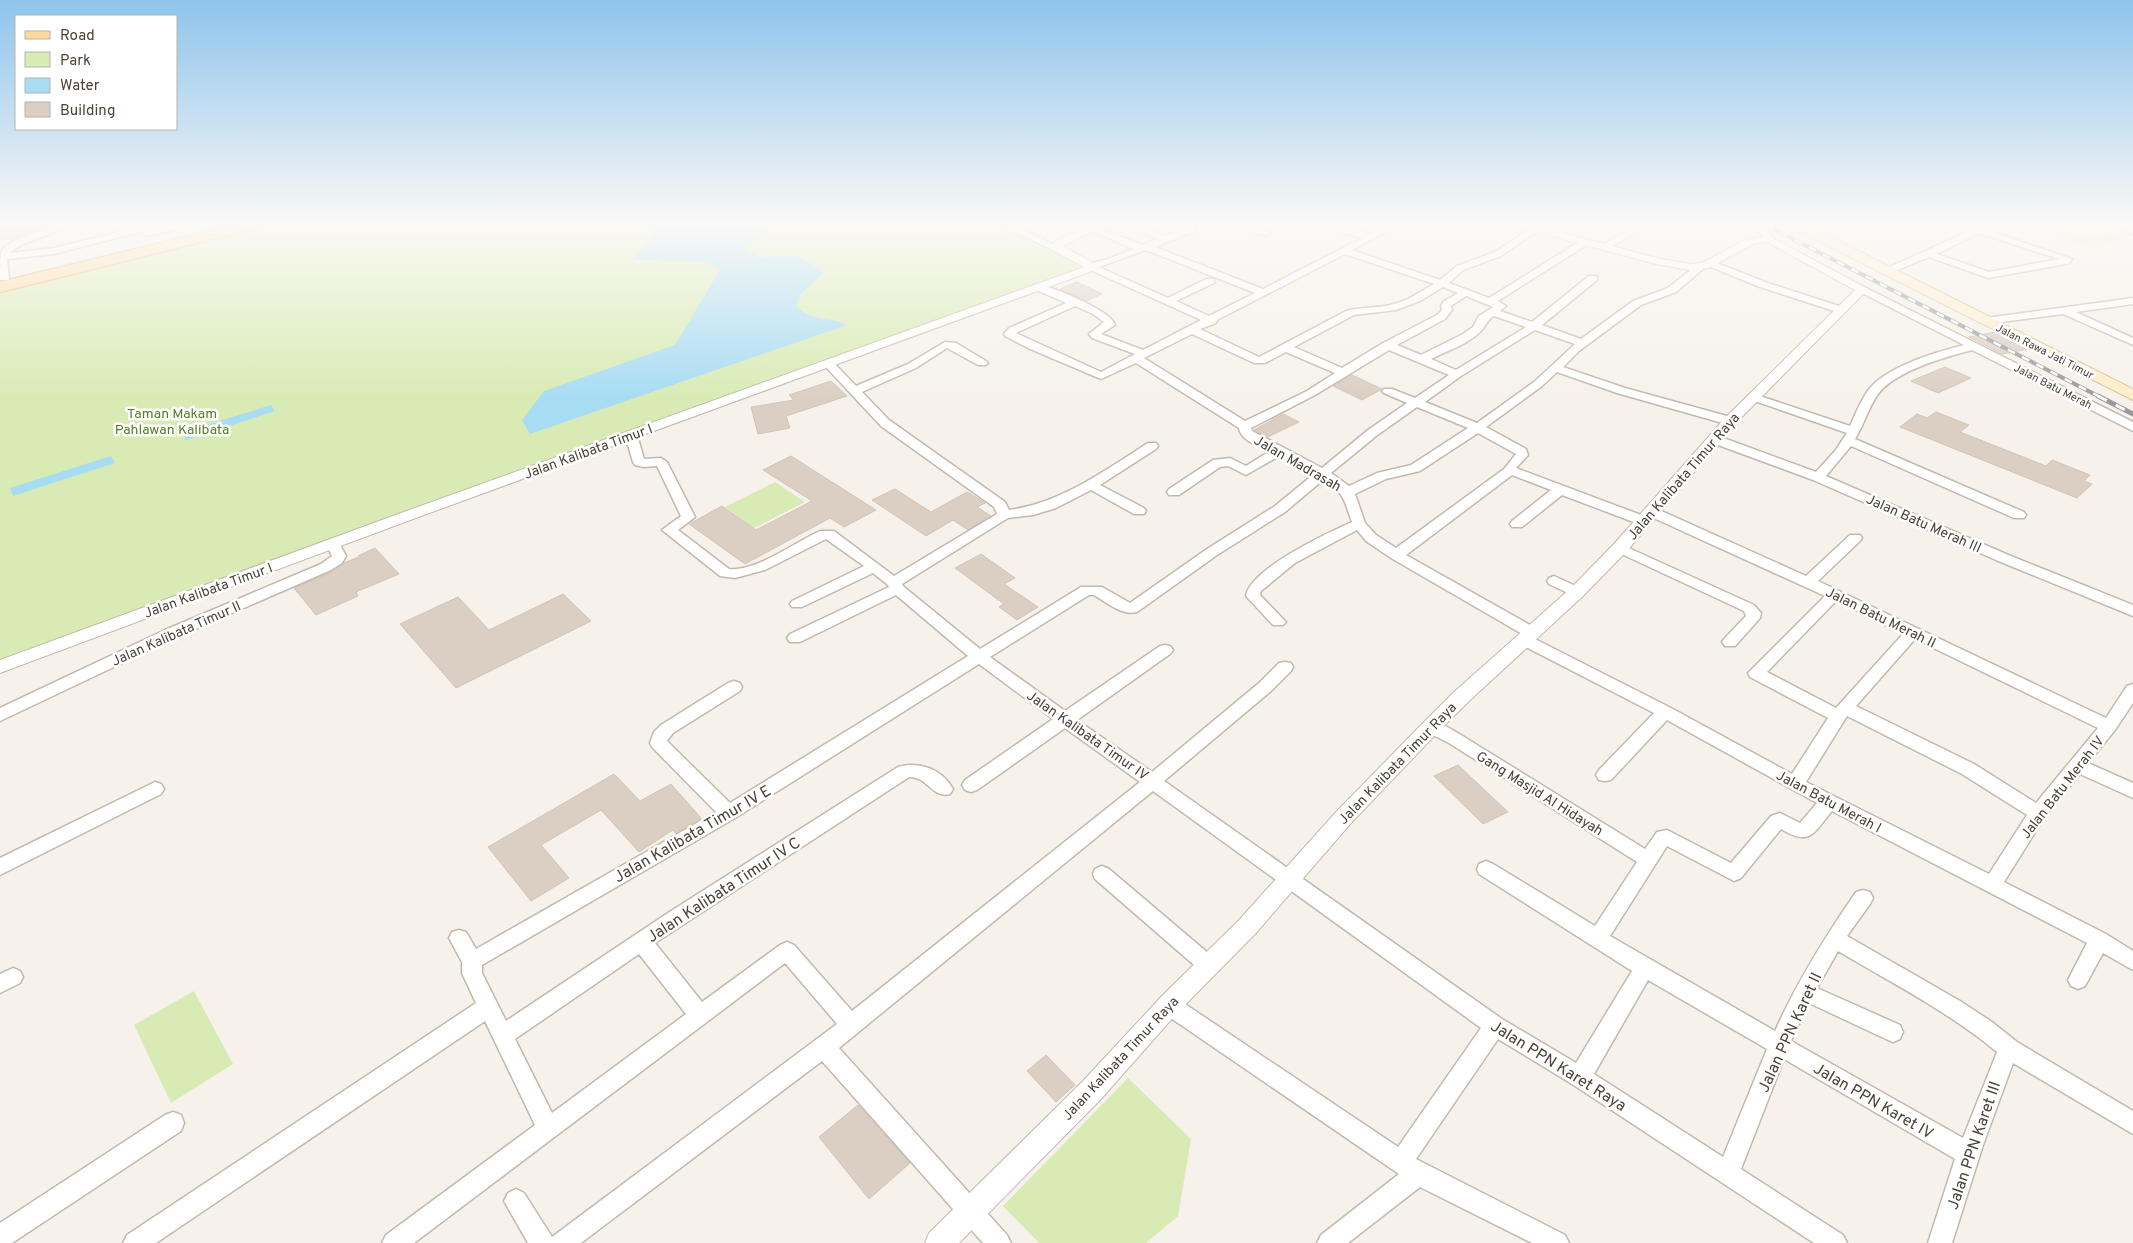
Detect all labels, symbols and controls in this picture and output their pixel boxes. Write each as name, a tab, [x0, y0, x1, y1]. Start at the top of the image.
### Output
legend	[15, 15, 178, 130]
text: Road	[60, 27, 95, 46]
text: Park	[60, 52, 91, 71]
text: Water	[60, 77, 100, 96]
text: Building	[60, 102, 115, 121]
street label: Jalan Rawa Jati Timur	[1993, 321, 2096, 383]
street label: Jalan Batu Merah	[2011, 361, 2094, 413]
park label: Taman Makam Pahlawan Kalibata	[115, 406, 229, 439]
street label: Jalan Kalibata Timur Raya	[1624, 410, 1744, 544]
street label: Jalan Kalibata Timur I	[522, 421, 655, 484]
street label: Jalan Madrasah	[1251, 432, 1344, 496]
street label: Jalan Batu Merah III	[1863, 491, 1984, 557]
street label: Jalan Kalibata Timur I	[142, 560, 275, 623]
street label: Jalan Batu Merah II	[1822, 584, 1938, 652]
street label: Jalan Kalibata Timur II	[109, 598, 244, 671]
street label: Jalan Kalibata Timur IV	[1023, 688, 1151, 785]
street label: Jalan Kalibata Timur Raya	[1335, 700, 1461, 828]
street label: Jalan Batu Merah IV	[2018, 733, 2109, 843]
street label: Gang Masjid Al Hidayah	[1473, 748, 1606, 840]
street label: Jalan Batu Merah I	[1773, 767, 1884, 837]
street label: Jalan Kalibata Timur IV E	[611, 782, 775, 888]
street label: Jalan Kalibata Timur IV C	[644, 834, 805, 948]
street label: Jalan PPN Karet II	[1754, 970, 1827, 1096]
street label: Jalan Kalibata Timur Raya	[1059, 994, 1183, 1124]
street label: Jalan PPN Karet Raya	[1486, 1017, 1630, 1117]
street label: Jalan PPN Karet IV	[1809, 1059, 1937, 1144]
street label: Jalan PPN Karet III	[1944, 1079, 2006, 1212]

